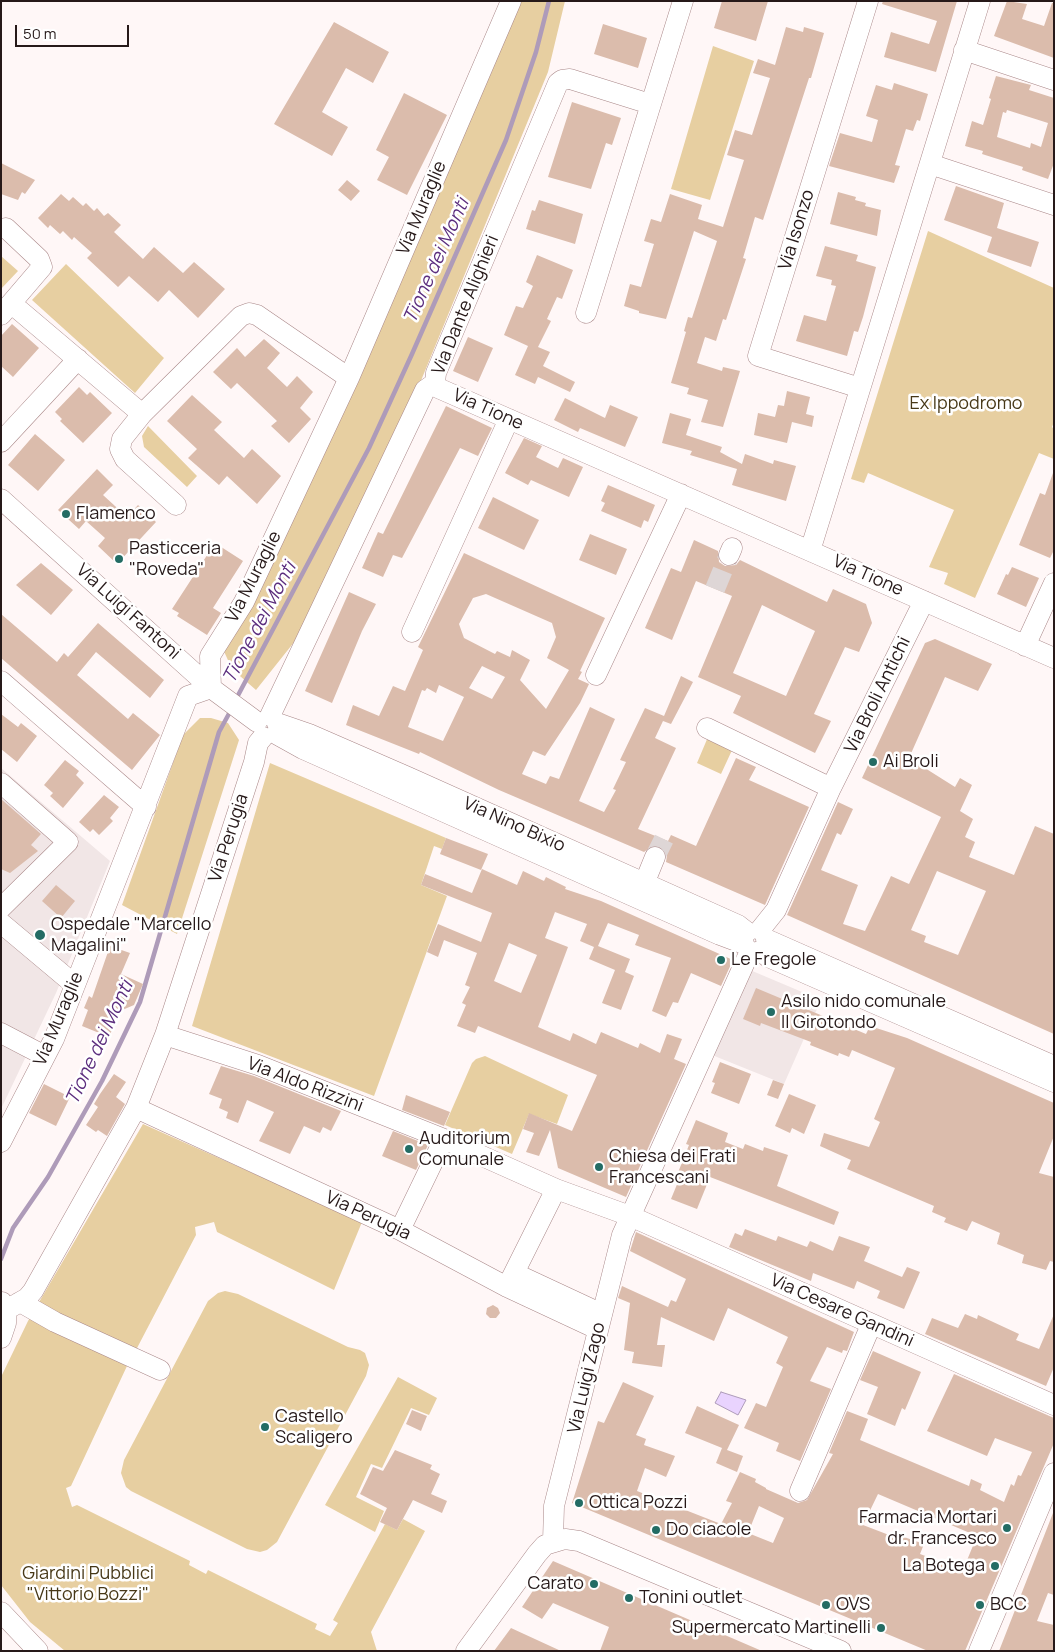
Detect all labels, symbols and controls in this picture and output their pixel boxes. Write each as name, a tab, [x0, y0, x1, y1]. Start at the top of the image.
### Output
scale bar	[18, 15, 131, 47]
text: 50 m	[23, 23, 57, 44]
street label: Via Muraglie	[393, 158, 451, 258]
street label: Via Isonzo	[775, 187, 819, 273]
water label: Tione dei Monti	[399, 195, 475, 327]
street label: Via Dante Alighieri	[428, 232, 504, 378]
street label: Via Tione	[449, 385, 527, 435]
park label: Ex Ippodromo	[910, 393, 1022, 415]
place label: Flamenco	[76, 503, 156, 525]
marker: Flamenco	[60, 508, 72, 520]
street label: Via Muraglie	[222, 528, 286, 626]
place label: Pasticceria "Roveda"	[129, 538, 221, 580]
street label: Via Tione	[829, 551, 907, 601]
marker: Pasticceria "Roveda"	[113, 553, 125, 565]
water label: Tione dei Monti	[218, 558, 302, 688]
street label: Via Luigi Fantoni	[71, 560, 185, 664]
street label: Via Broli Antichi	[841, 633, 915, 757]
place label: Ai Broli	[883, 751, 939, 773]
marker: Ai Broli	[867, 756, 879, 768]
street label: Via Perugia	[205, 791, 253, 885]
street label: Via Nino Bixio	[460, 793, 568, 857]
place label: Ospedale "Marcello Magalini"	[51, 914, 211, 956]
marker: Ospedale "Marcello Magalini"	[33, 928, 47, 942]
place label: Le Fregole	[731, 949, 816, 971]
marker: Le Fregole	[715, 954, 727, 966]
street label: Via Muraglie	[30, 969, 88, 1069]
water label: Tione dei Monti	[61, 977, 139, 1109]
place label: Asilo nido comunale Il Girotondo	[781, 991, 946, 1034]
marker: Asilo nido comunale Il Girotondo	[765, 1006, 777, 1018]
street label: Via Aldo Rizzini	[244, 1053, 366, 1117]
place label: Auditorium Comunale	[419, 1128, 510, 1170]
marker: Auditorium Comunale	[403, 1143, 415, 1155]
place label: Chiesa dei Frati Francescani	[609, 1146, 736, 1188]
marker: Chiesa dei Frati Francescani	[593, 1161, 605, 1173]
street label: Via Perugia	[322, 1187, 414, 1245]
street label: Via Cesare Gandini	[767, 1270, 917, 1352]
street label: Via Luigi Zago	[564, 1320, 610, 1436]
place label: Castello Scaligero	[275, 1406, 353, 1448]
marker: Castello Scaligero	[259, 1421, 271, 1433]
place label: Ottica Pozzi	[589, 1492, 687, 1514]
marker: Ottica Pozzi	[573, 1497, 585, 1509]
place label: Farmacia Mortari dr. Francesco	[859, 1507, 997, 1550]
place label: Do ciacole	[666, 1519, 751, 1541]
marker: Farmacia Mortari dr. Francesco	[1001, 1522, 1013, 1534]
marker: Do ciacole	[650, 1524, 662, 1536]
place label: La Botega	[903, 1555, 985, 1577]
marker: La Botega	[989, 1560, 1001, 1572]
park label: Giardini Pubblici "Vittorio Bozzi"	[22, 1563, 154, 1606]
place label: Carato	[527, 1573, 584, 1595]
marker: Carato	[588, 1578, 600, 1590]
place label: Tonini outlet	[639, 1587, 743, 1609]
marker: Tonini outlet	[623, 1592, 635, 1604]
place label: OVS	[836, 1594, 870, 1616]
place label: BCC	[990, 1594, 1027, 1616]
marker: OVS	[820, 1599, 832, 1611]
marker: BCC	[974, 1599, 986, 1611]
place label: Supermercato Martinelli	[672, 1617, 871, 1639]
marker: Supermercato Martinelli	[875, 1622, 887, 1634]

